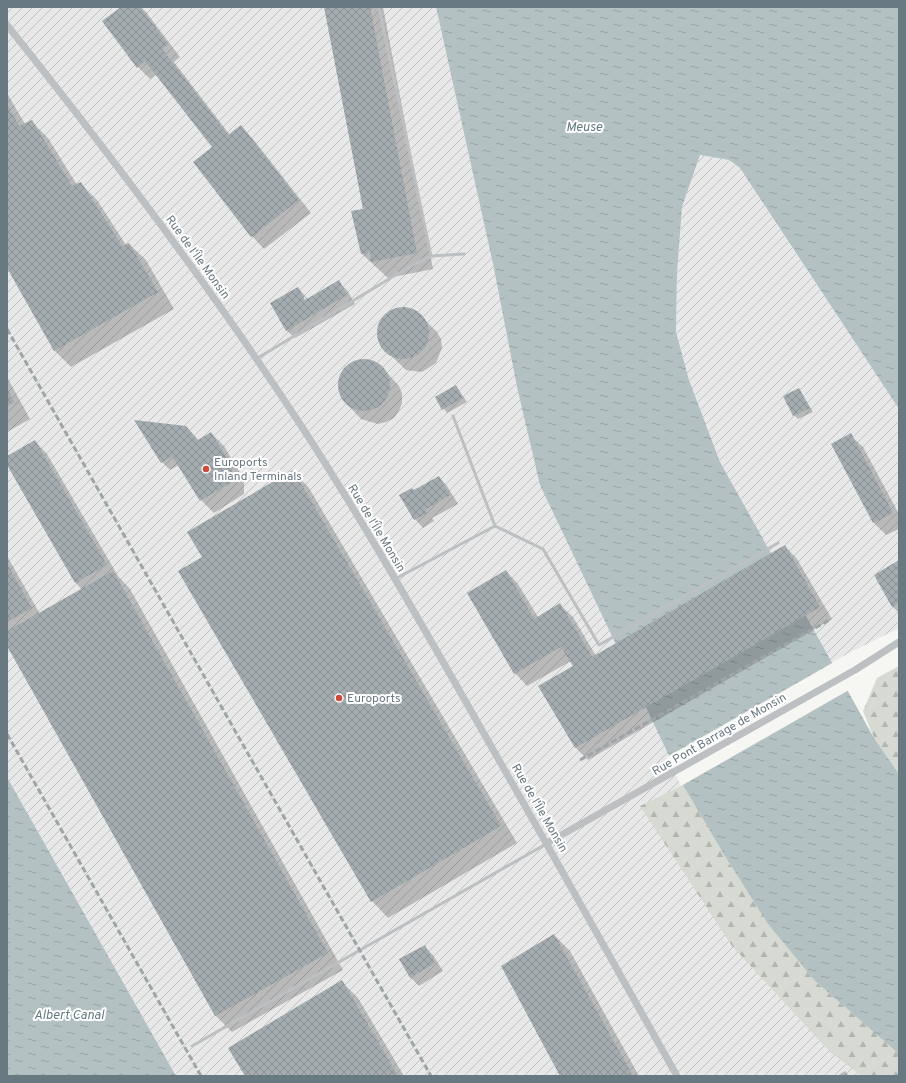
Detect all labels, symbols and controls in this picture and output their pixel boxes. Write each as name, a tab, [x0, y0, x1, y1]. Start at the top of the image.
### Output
water label: Meuse	[566, 120, 602, 136]
street label: Rue de l'Île Monsin	[161, 213, 233, 303]
place label: Euroports Inland Terminals	[214, 455, 302, 485]
marker: Euroports Inland Terminals	[201, 464, 211, 474]
street label: Rue de l'Île Monsin	[344, 482, 409, 575]
street label: Rue Pont Barrage de Monsin	[650, 690, 789, 780]
place label: Euroports	[347, 691, 401, 707]
marker: Euroports	[334, 693, 344, 703]
street label: Rue de l'Île Monsin	[507, 761, 571, 856]
water label: Albert Canal	[34, 1008, 105, 1024]

